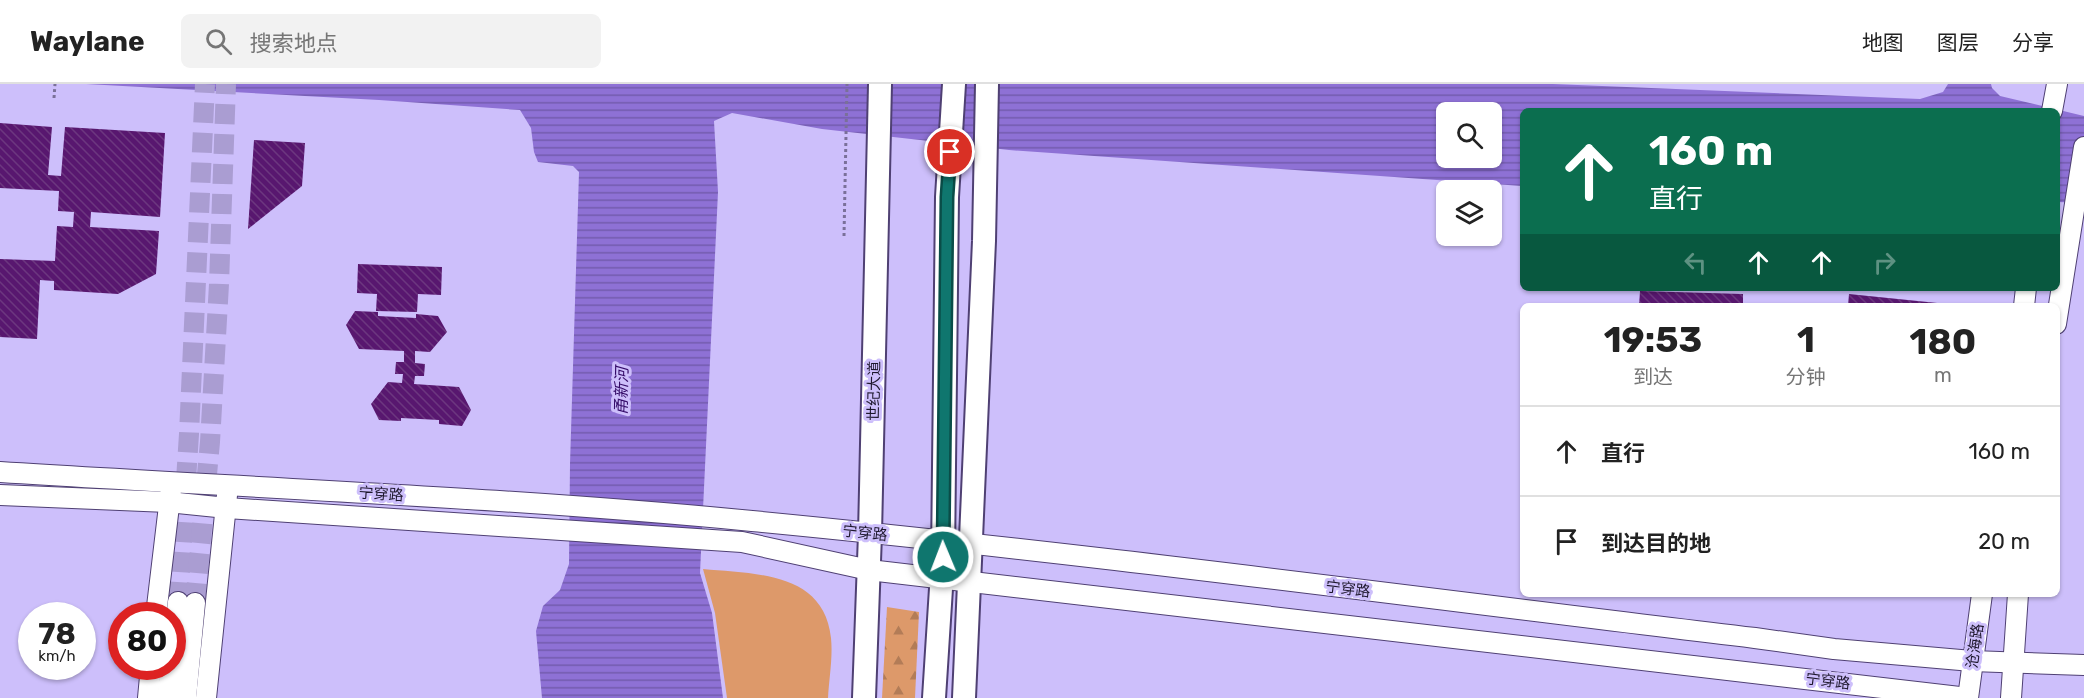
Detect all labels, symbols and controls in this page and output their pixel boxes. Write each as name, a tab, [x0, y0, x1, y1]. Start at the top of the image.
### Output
search box	[181, 14, 601, 68]
text: Waylane	[30, 25, 145, 58]
icon: search	[202, 25, 235, 58]
text: 搜索地点	[250, 30, 338, 57]
text: 地图	[1862, 30, 1904, 55]
text: 图层	[1937, 30, 1979, 55]
text: 分享	[2012, 30, 2054, 55]
map controls	[1436, 102, 1502, 246]
button: search	[1436, 102, 1502, 168]
pin	[924, 126, 975, 177]
text: 160 m	[1649, 126, 1773, 176]
icon: ahead	[1550, 132, 1628, 210]
icon: arrive	[933, 135, 966, 168]
button: layers	[1436, 180, 1502, 246]
text: 直行	[1649, 183, 1703, 215]
icon: left	[1679, 246, 1712, 279]
icon: ahead	[1742, 246, 1775, 279]
icon: ahead	[1805, 246, 1838, 279]
icon: right	[1868, 246, 1901, 279]
text: 19:53	[1604, 318, 1702, 361]
text: 1	[1797, 318, 1815, 361]
text: 180	[1910, 320, 1976, 363]
street label: 世纪大道	[864, 361, 884, 421]
text: m	[1934, 363, 1952, 387]
water label: 甬新河	[612, 364, 631, 415]
text: 到达	[1633, 365, 1673, 389]
text: 分钟	[1786, 365, 1826, 389]
icon: ahead	[1550, 435, 1583, 468]
text: 160 m	[1968, 438, 2030, 465]
text: 直行	[1601, 440, 1645, 467]
street label: 宁穿路	[358, 483, 404, 505]
street label: 宁穿路	[842, 522, 888, 544]
position arrow	[911, 525, 975, 589]
icon: arrive	[1550, 525, 1583, 558]
text: 20 m	[1978, 528, 2030, 555]
text: 到达目的地	[1601, 530, 1711, 557]
street label: 宁穿路	[1325, 577, 1371, 601]
speed limit sign: 80	[108, 602, 186, 680]
text: 78	[38, 616, 76, 652]
street label: 沧海路	[1963, 622, 1987, 670]
text: km/h	[38, 647, 76, 665]
street label: 宁穿路	[1805, 669, 1851, 693]

